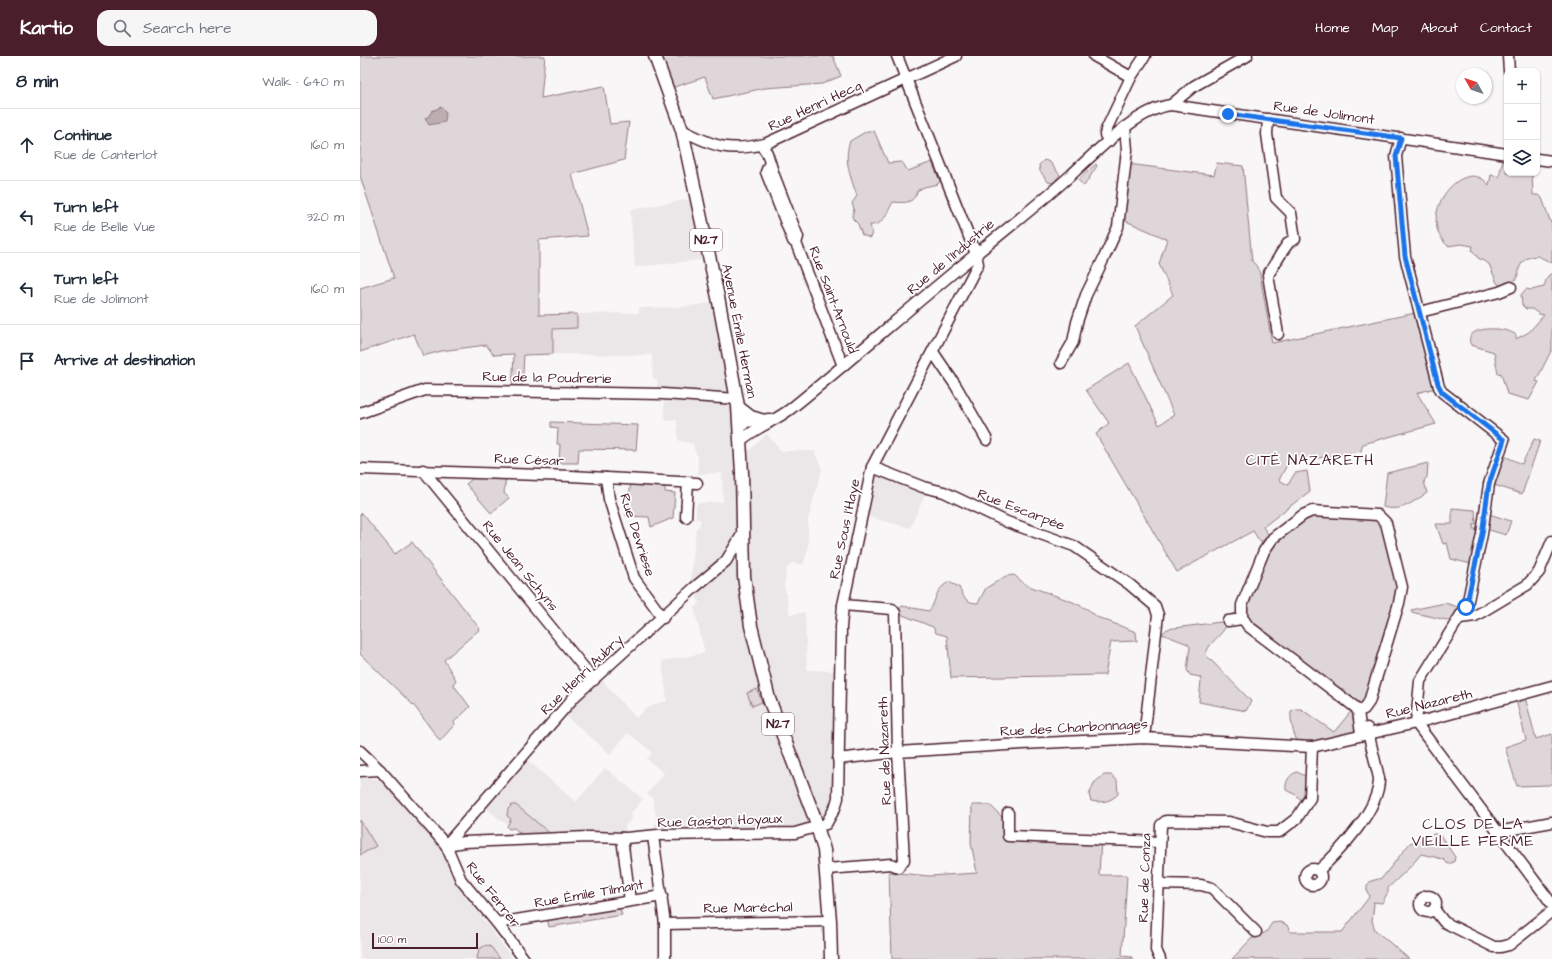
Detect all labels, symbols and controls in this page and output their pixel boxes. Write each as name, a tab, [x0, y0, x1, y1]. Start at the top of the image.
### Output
search box	[97, 10, 377, 46]
text: Kartio	[20, 15, 73, 42]
icon: search	[111, 17, 133, 39]
text: Search here	[143, 18, 231, 39]
text: Home	[1315, 18, 1350, 38]
text: Map	[1372, 18, 1398, 38]
text: About	[1420, 18, 1458, 38]
text: Contact	[1480, 18, 1532, 38]
north arrow	[1456, 68, 1492, 104]
map controls	[1504, 68, 1540, 176]
button: +	[1504, 68, 1540, 104]
text: 8 min	[16, 70, 58, 94]
text: Walk · 640 m	[262, 73, 344, 91]
street label: Rue Henri Hecq	[765, 76, 865, 136]
street label: Rue de Jolimont	[1272, 96, 1376, 130]
button: −	[1504, 104, 1540, 140]
route end	[1219, 105, 1237, 123]
text: Continue	[54, 125, 112, 146]
icon: ahead	[16, 134, 38, 156]
text: 160 m	[311, 136, 344, 154]
button: layers	[1504, 140, 1540, 176]
text: Rue de Canterlot	[54, 146, 157, 164]
text: Turn left	[54, 197, 118, 218]
icon: left	[16, 206, 38, 228]
text: 320 m	[306, 208, 344, 226]
street label: Rue de l'Industrie	[903, 214, 999, 300]
text: Rue de Belle Vue	[54, 218, 155, 236]
road number: N27	[690, 229, 722, 251]
street label: Rue Saint-Arnould	[803, 243, 863, 357]
street label: Avenue Émile Herman	[716, 262, 762, 400]
text: Turn left	[54, 269, 118, 290]
icon: left	[16, 278, 38, 300]
text: 160 m	[311, 280, 344, 298]
text: Rue de Jolimont	[54, 290, 148, 308]
icon: arrive	[16, 350, 38, 372]
text: Arrive at destination	[54, 350, 195, 371]
street label: Rue de la Poudrerie	[482, 367, 612, 389]
street label: Rue César	[494, 449, 564, 471]
district label: CITÉ NAZARETH	[1246, 450, 1374, 471]
street label: Rue Sous l'Haye	[825, 477, 865, 581]
street label: Rue Escarpée	[974, 484, 1068, 536]
street label: Rue Devriese	[614, 491, 660, 579]
street label: Rue Jean Schyns	[477, 516, 563, 616]
route start	[1457, 598, 1475, 616]
street label: Rue Henri Aubry	[536, 630, 628, 720]
street label: Rue Nazareth	[1384, 684, 1474, 724]
street label: Rue de Nazareth	[873, 696, 897, 806]
road number: N27	[762, 713, 794, 735]
street label: Rue des Charbonnages	[1000, 714, 1148, 742]
street label: Rue Gaston Hoyaux	[657, 809, 783, 833]
district label: CLOS DE LA VIEILLE FERME	[1412, 814, 1534, 852]
street label: Rue de Conza	[1133, 833, 1157, 923]
street label: Rue Ferrer	[461, 858, 525, 932]
street label: Rue Émile Tilmant	[533, 874, 646, 913]
street label: Rue Maréchal	[703, 897, 793, 919]
scale bar	[372, 931, 478, 950]
text: 100 m	[378, 932, 406, 947]

